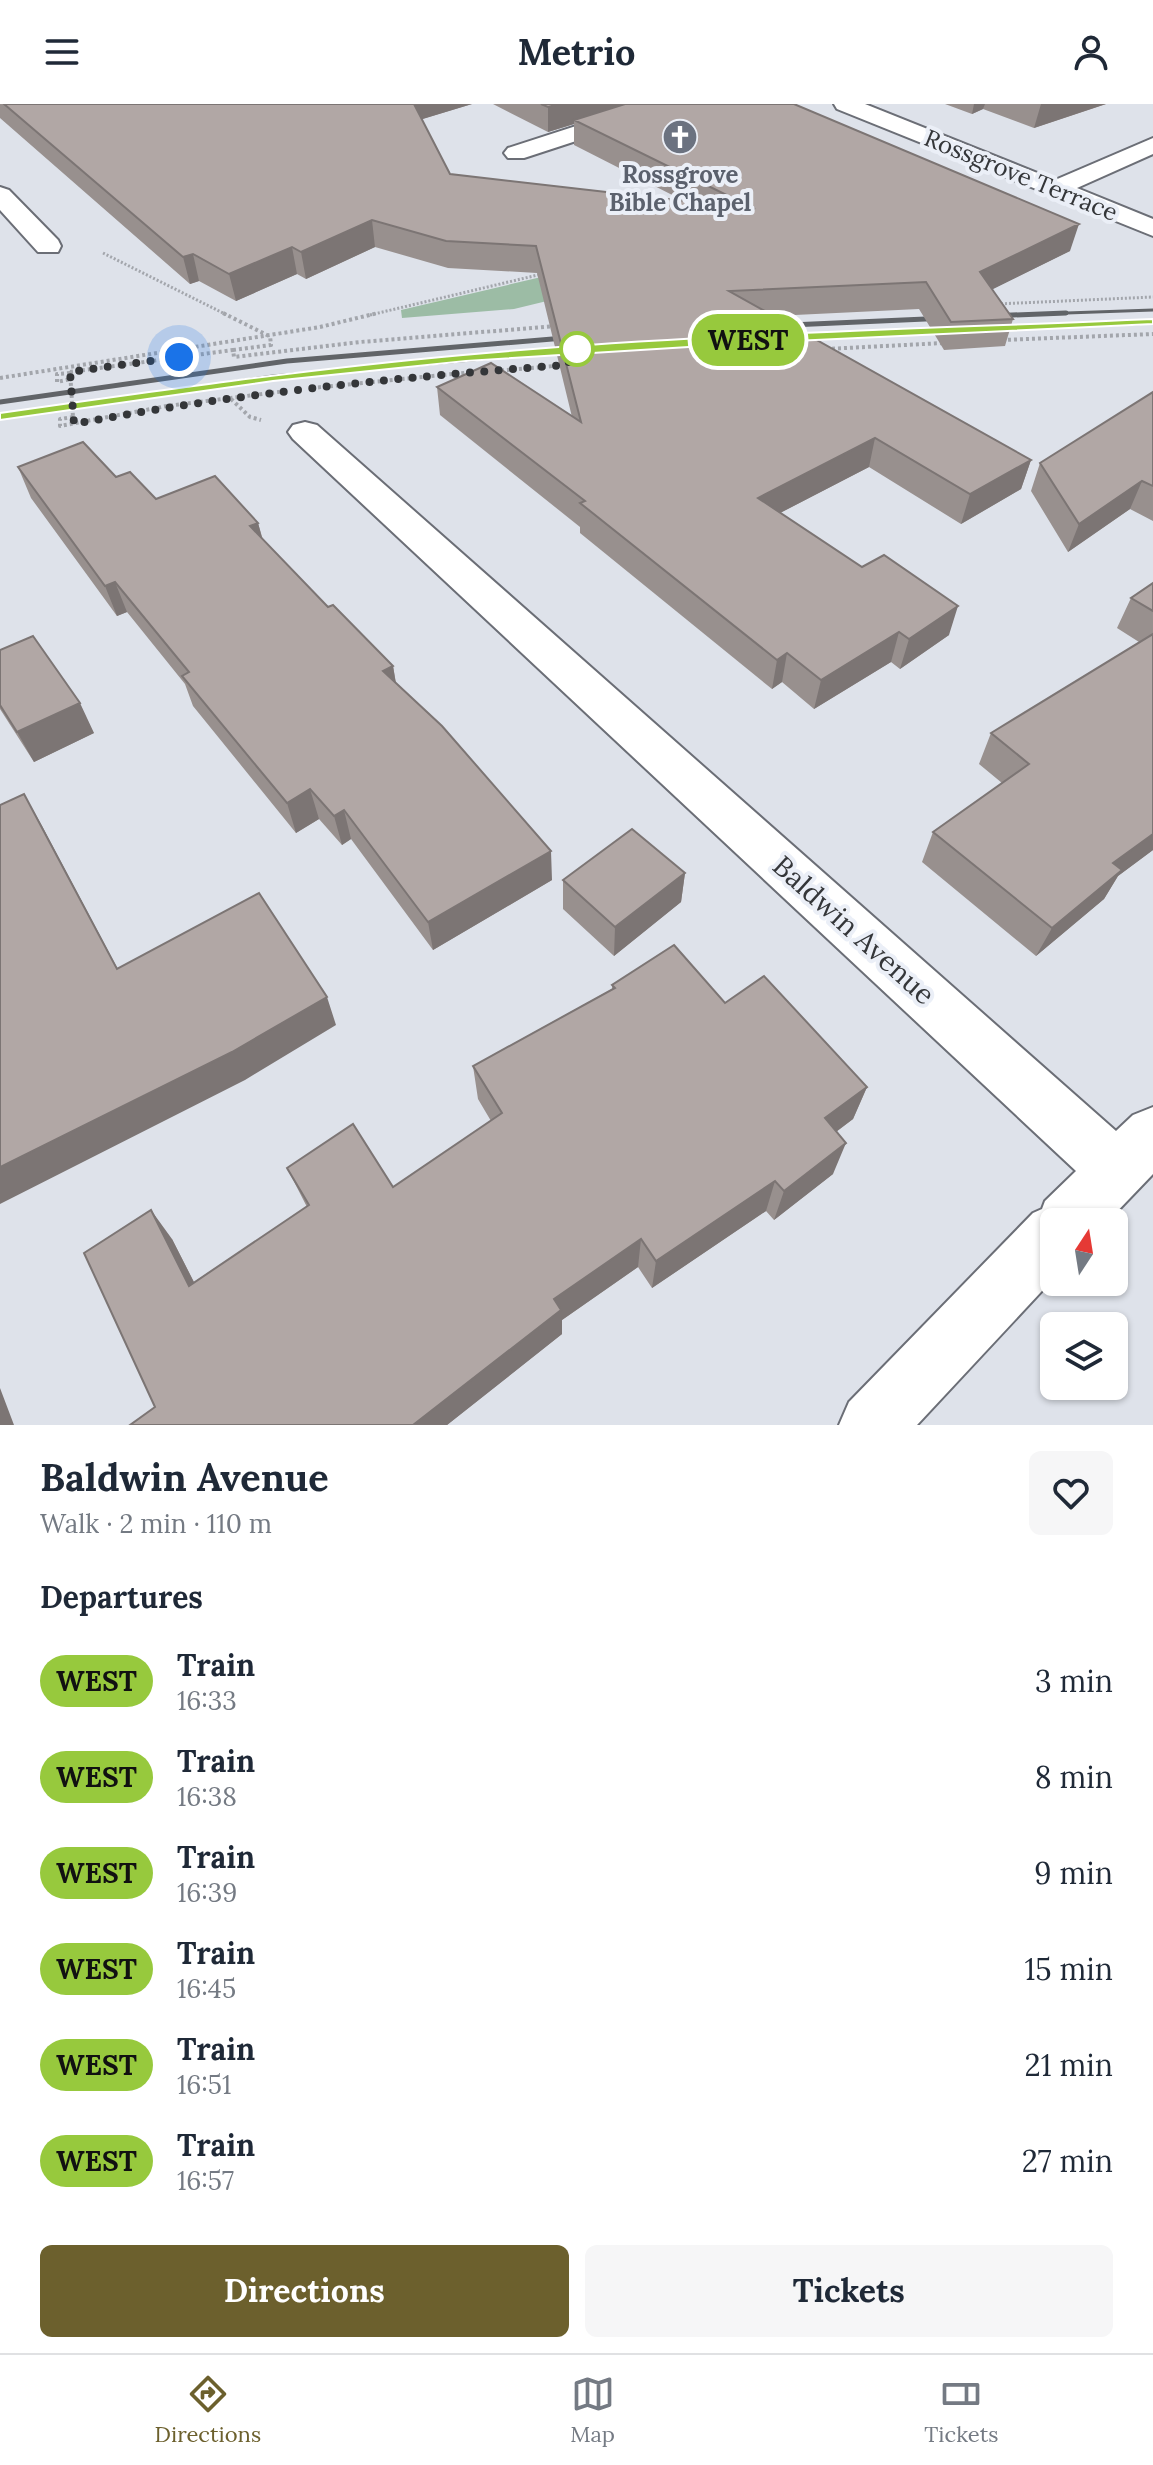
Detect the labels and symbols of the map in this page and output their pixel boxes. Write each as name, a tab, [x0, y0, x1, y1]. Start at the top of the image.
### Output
church icon: Rossgrove Bible Chapel	[661, 118, 699, 156]
street label: Rossgrove Terrace	[920, 122, 1122, 228]
place label: Rossgrove Bible Chapel	[609, 159, 751, 218]
line badge: WEST	[692, 314, 804, 366]
unlabelled marker	[560, 332, 594, 366]
your location	[159, 337, 199, 377]
street label: Baldwin Avenue	[765, 848, 943, 1012]
north arrow	[1040, 1208, 1128, 1296]

